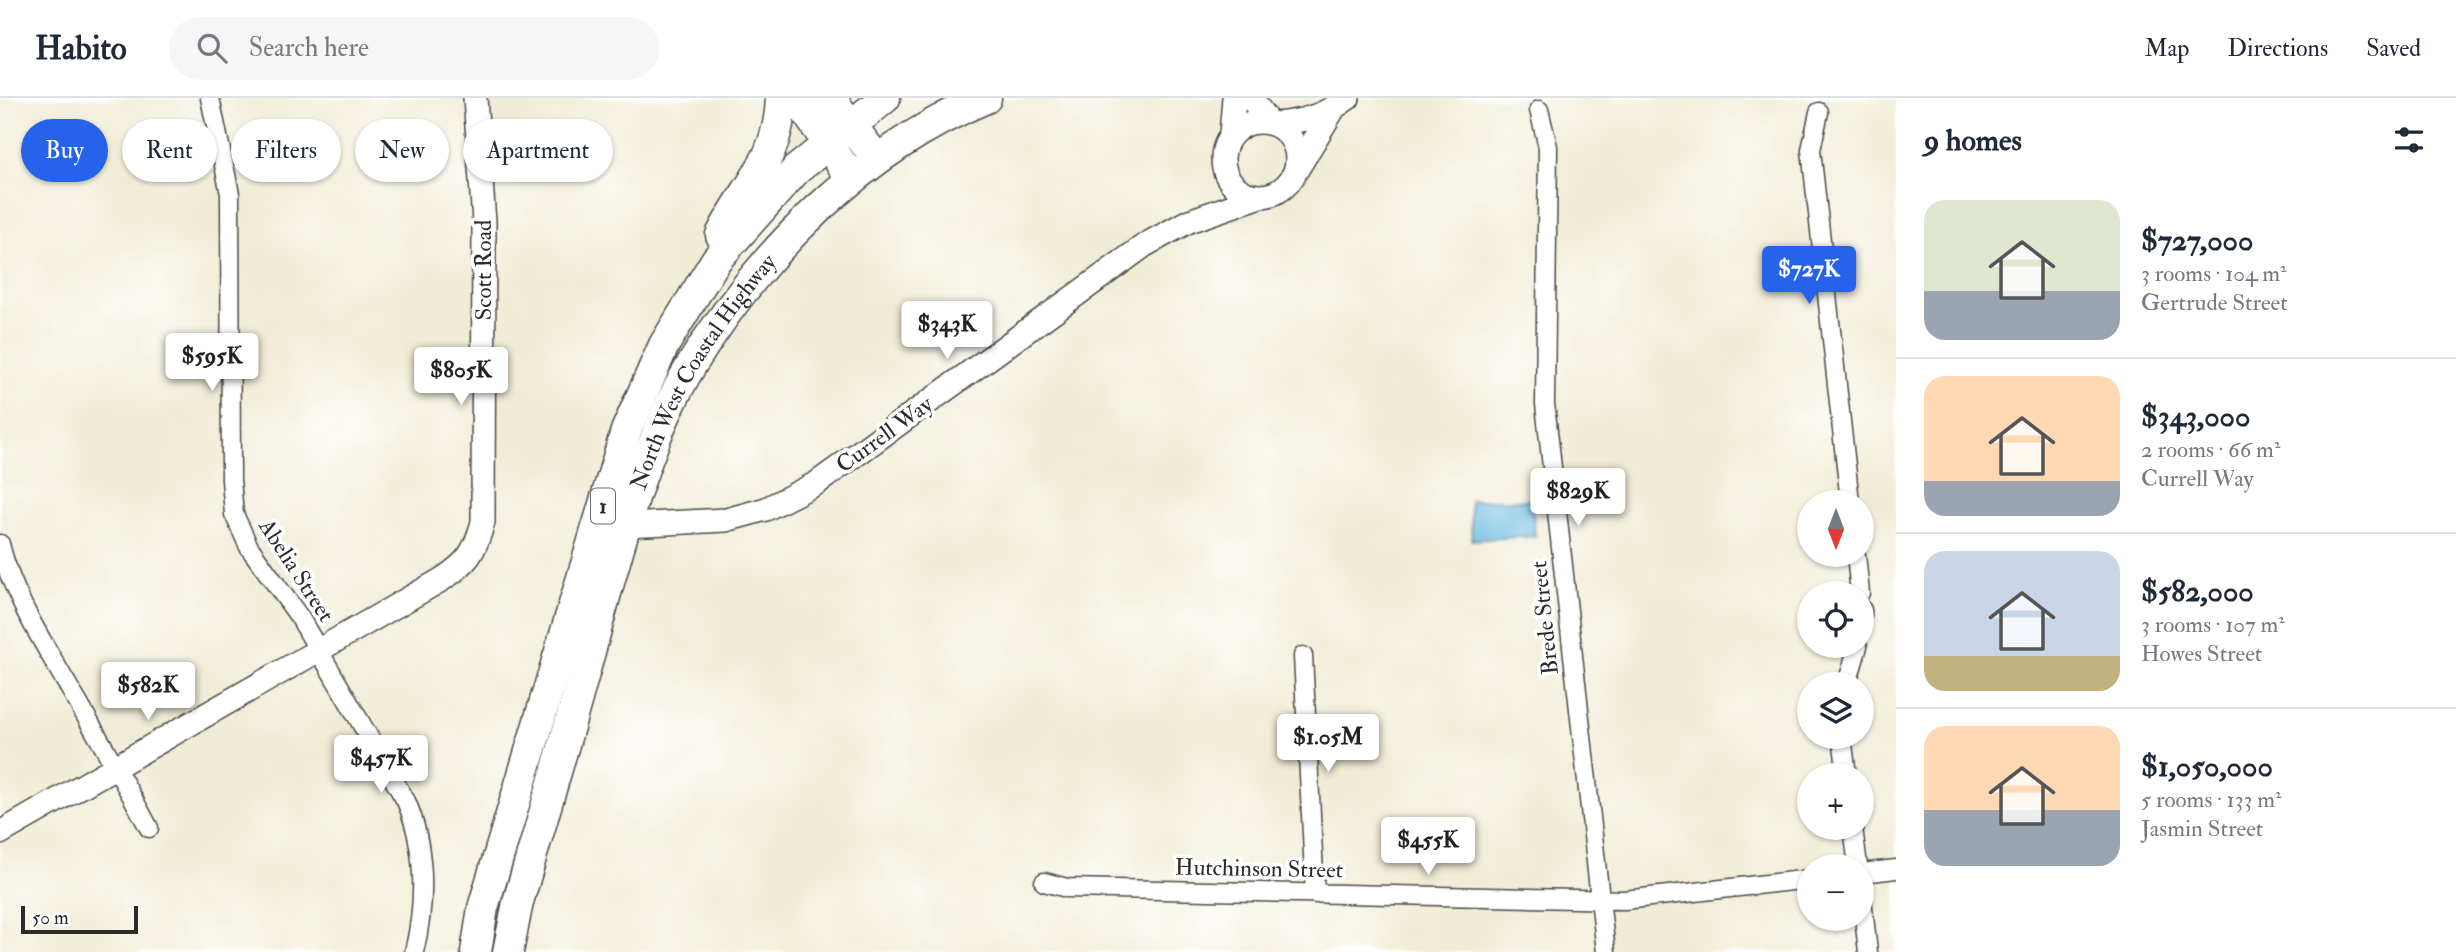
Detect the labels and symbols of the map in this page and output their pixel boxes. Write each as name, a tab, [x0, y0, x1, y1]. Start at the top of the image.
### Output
street label: Scott Road	[469, 220, 498, 320]
pin: $727K	[1760, 246, 1858, 306]
street label: North West Coastal Highway	[624, 247, 783, 494]
pin: $343K	[898, 302, 996, 361]
pin: $595K	[163, 334, 261, 393]
pin: $805K	[412, 348, 510, 407]
street label: Currell Way	[830, 389, 939, 479]
pin: $829K	[1529, 468, 1627, 528]
road number: 1	[591, 488, 615, 524]
north arrow	[1797, 490, 1874, 567]
street label: Abelia Street	[252, 512, 341, 627]
street label: Brede Street	[1524, 560, 1565, 676]
pin: $582K	[99, 662, 197, 722]
pin: $1.05M	[1271, 714, 1385, 774]
pin: $457K	[332, 736, 430, 795]
pin: $455K	[1379, 818, 1477, 877]
street label: Hutchinson Street	[1175, 853, 1343, 884]
scale bar	[21, 903, 138, 935]

